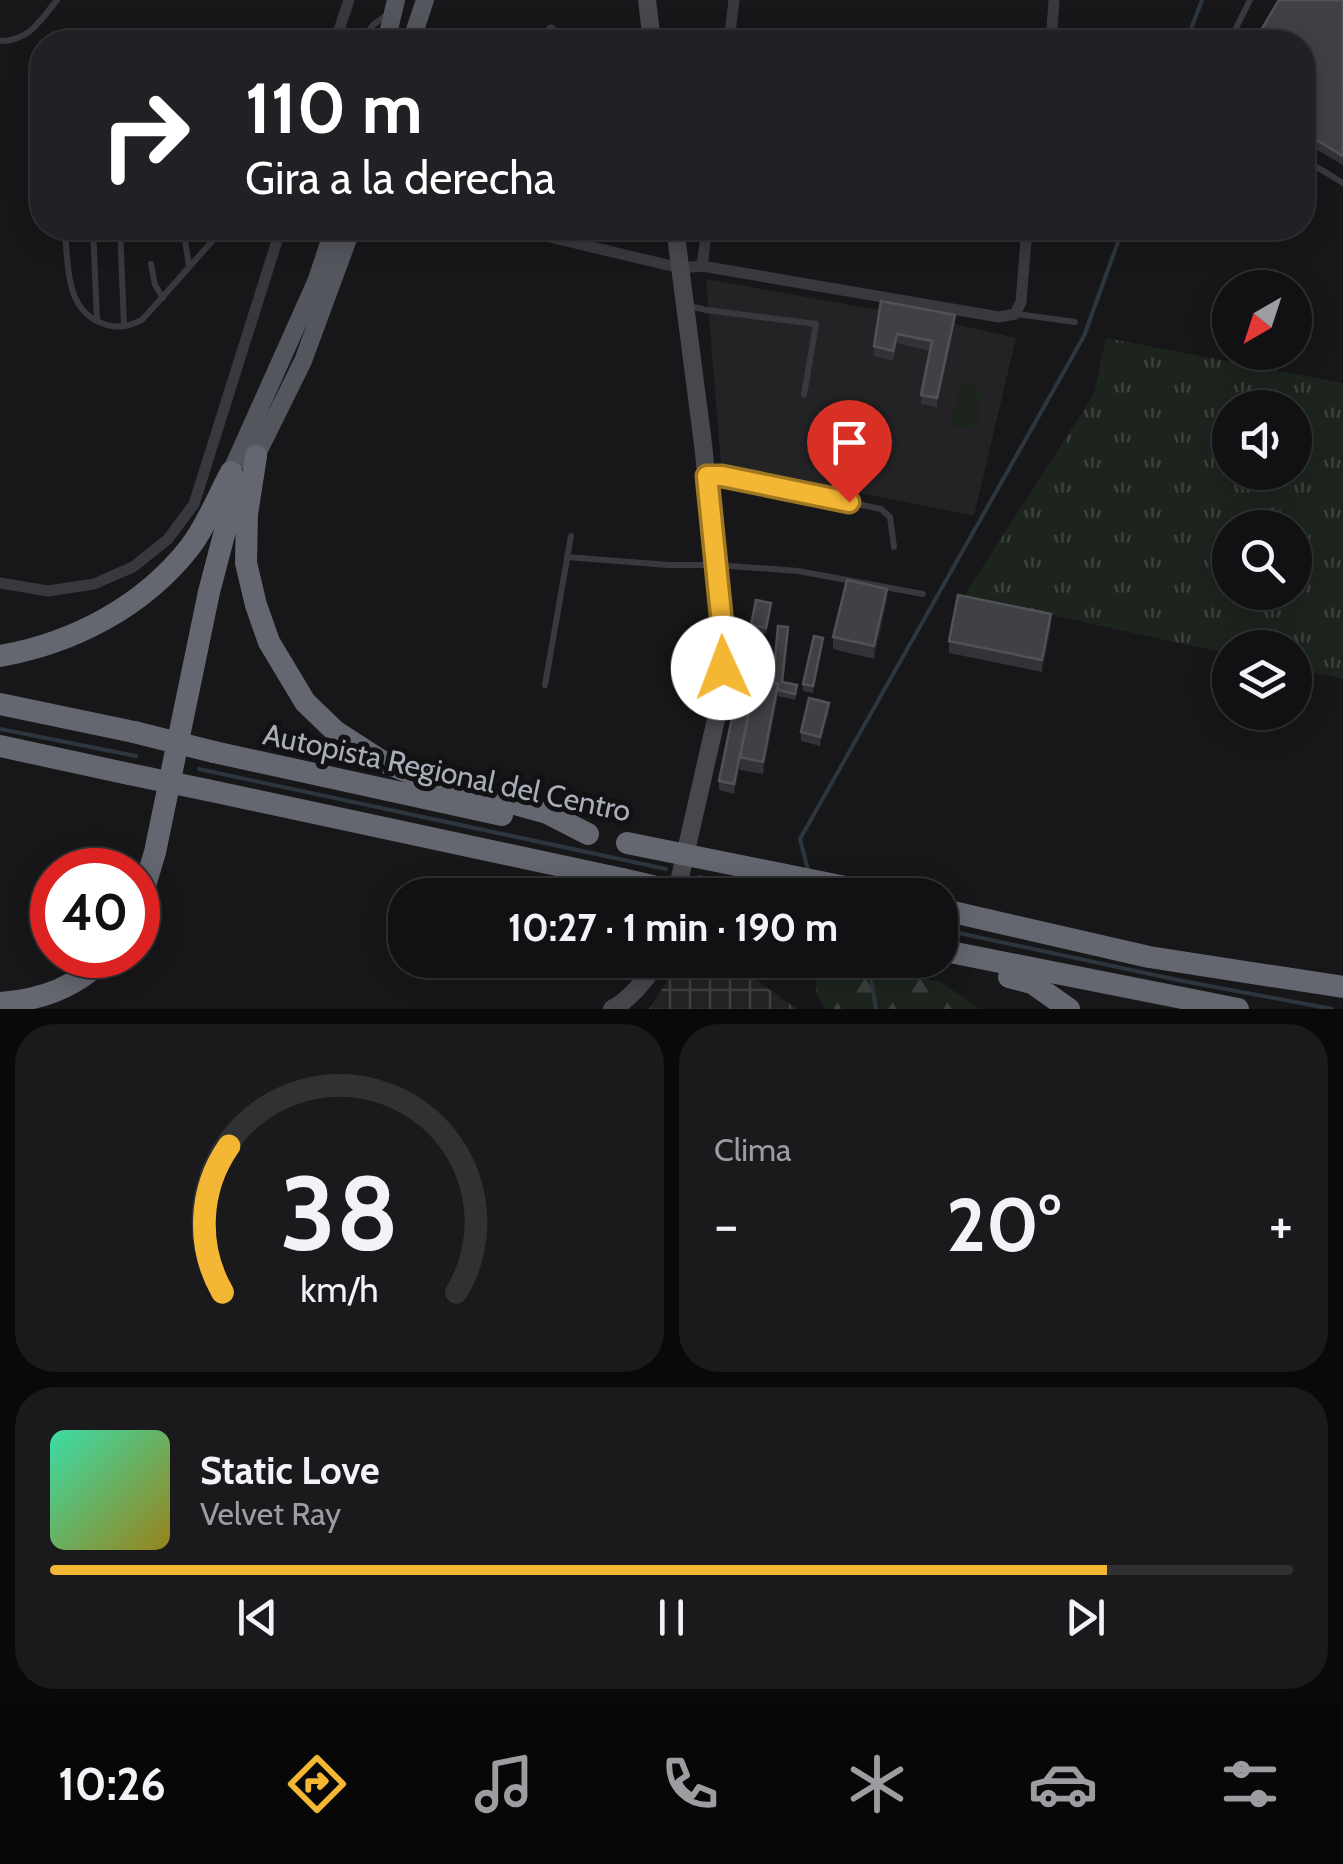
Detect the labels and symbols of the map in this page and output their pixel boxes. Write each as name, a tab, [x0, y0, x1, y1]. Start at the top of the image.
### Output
north arrow	[1212, 270, 1312, 370]
pin	[807, 400, 892, 503]
position arrow	[671, 616, 775, 720]
street label: Autopista Regional del Centro	[260, 715, 634, 830]
speed limit sign: 40	[30, 848, 160, 978]

